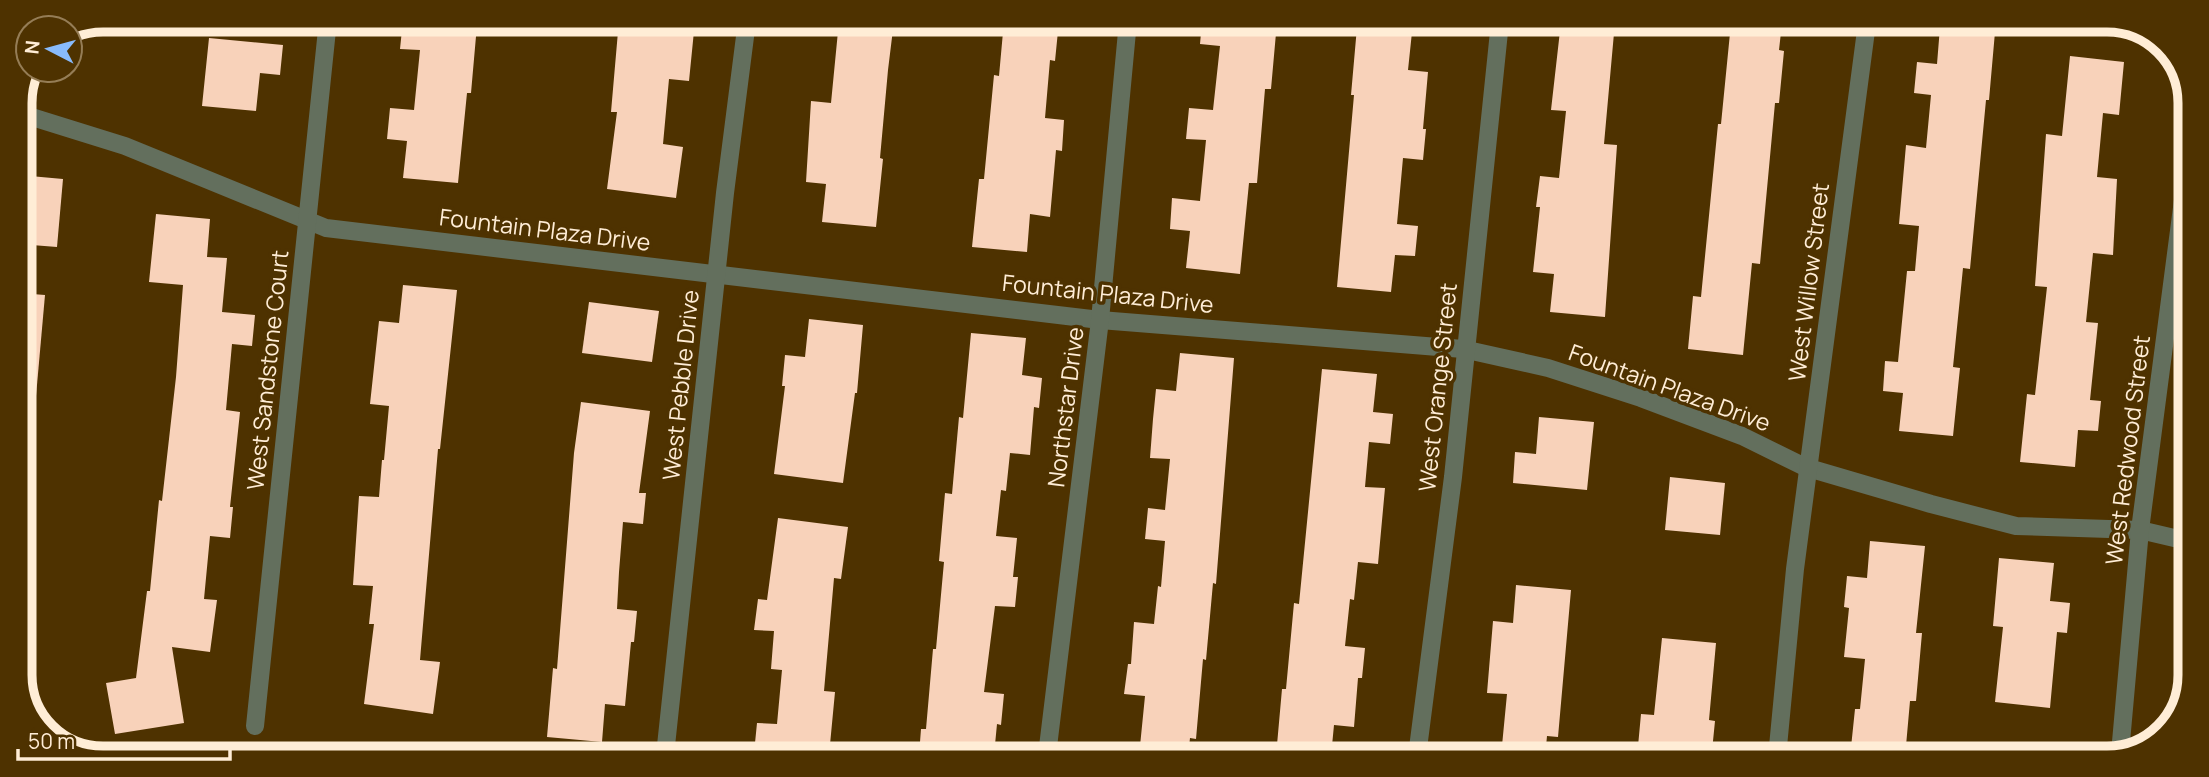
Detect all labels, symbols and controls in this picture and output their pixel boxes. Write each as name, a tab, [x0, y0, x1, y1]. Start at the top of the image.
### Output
north arrow	[14, 14, 84, 84]
text: N	[18, 39, 46, 55]
street label: West Willow Street	[1780, 181, 1836, 383]
street label: Fountain Plaza Drive	[438, 200, 652, 258]
street label: West Sandstone Court	[238, 249, 296, 491]
street label: Fountain Plaza Drive	[1001, 266, 1215, 320]
street label: West Orange Street	[1410, 281, 1464, 493]
street label: West Pebble Drive	[654, 288, 706, 482]
street label: Northstar Drive	[1039, 325, 1091, 489]
street label: West Redwood Street	[2097, 333, 2157, 567]
street label: Fountain Plaza Drive	[1565, 336, 1775, 438]
scale bar	[18, 718, 229, 762]
text: 50 m	[28, 727, 75, 755]

